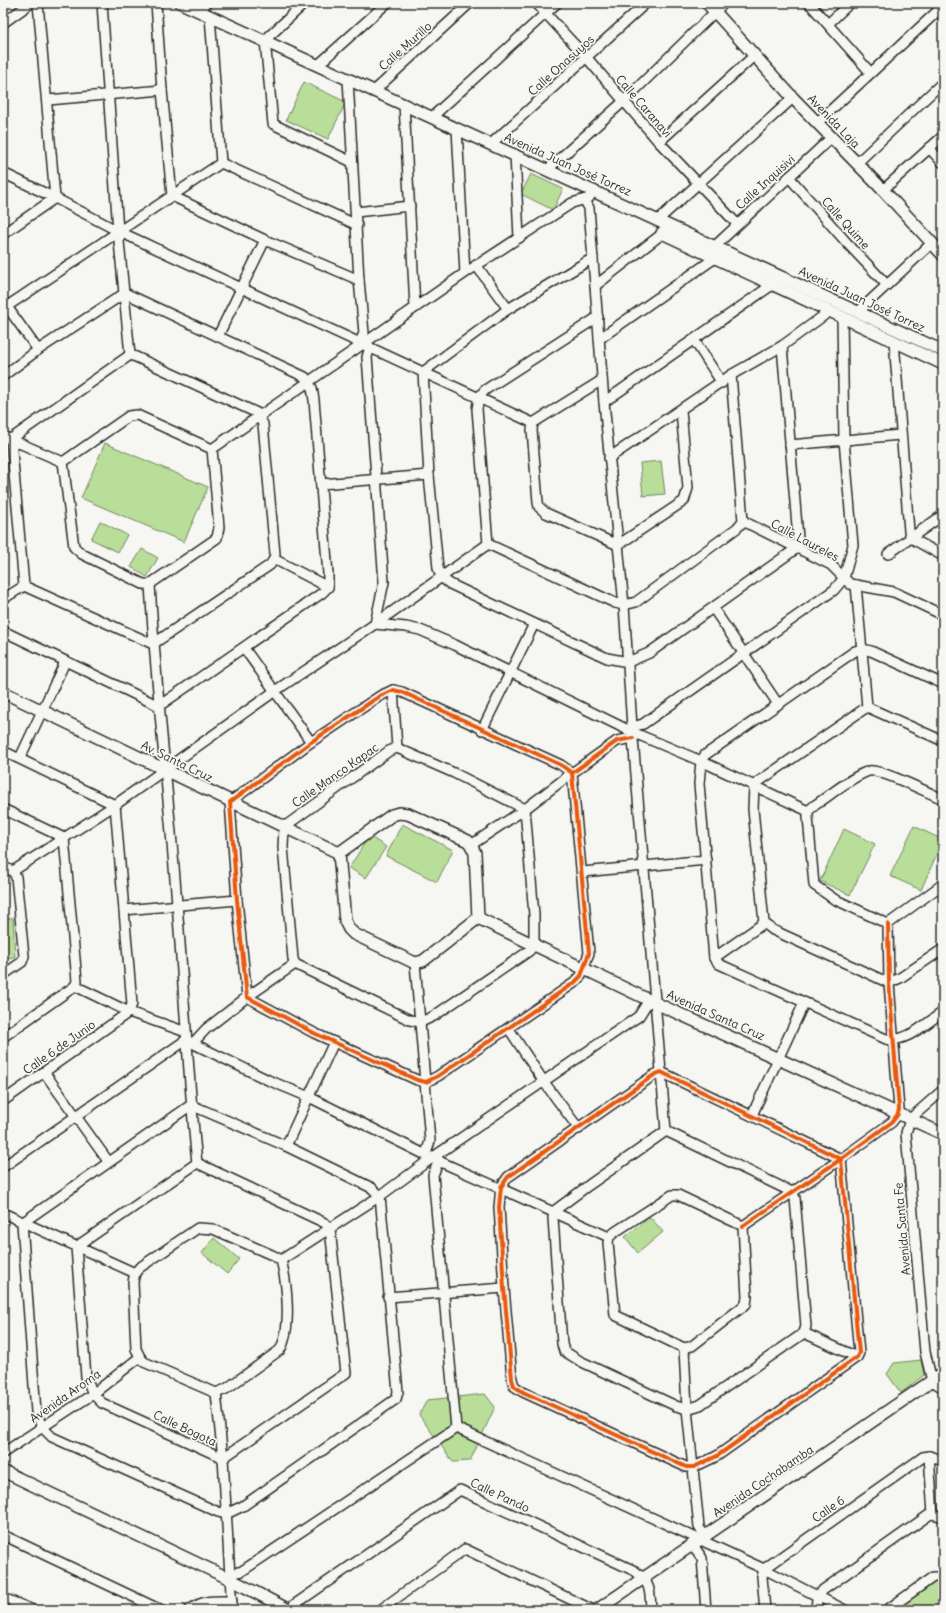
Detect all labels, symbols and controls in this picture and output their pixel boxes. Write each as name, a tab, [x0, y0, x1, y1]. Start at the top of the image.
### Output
street label: Calle Murillo	[376, 18, 435, 74]
street label: Calle Onasuyos	[525, 31, 597, 99]
street label: Calle Caranavi	[613, 72, 675, 140]
street label: Avenida Laja	[805, 91, 864, 151]
street label: Avenida Juan José Torrez	[502, 129, 634, 199]
street label: Calle Inquisivi	[732, 152, 798, 212]
street label: Calle Quime	[819, 194, 873, 252]
street label: Avenida Juan José Torrez	[797, 263, 928, 335]
street label: Calle Laureles	[768, 516, 842, 564]
street label: Av. Santa Cruz	[139, 737, 216, 785]
street label: Calle Manco Kapac	[289, 740, 381, 810]
street label: Avenida Santa Cruz	[665, 987, 768, 1043]
street label: Calle 6 de Junio	[20, 1016, 98, 1078]
street label: Avenida Santa Fe	[890, 1182, 914, 1276]
street label: Avenida Aroma	[27, 1366, 103, 1426]
street label: Calle Bogota	[151, 1407, 219, 1449]
street label: Avenida Cochabamba	[710, 1442, 816, 1520]
street label: Calle Pando	[468, 1475, 532, 1515]
street label: Calle 6	[809, 1492, 847, 1526]

